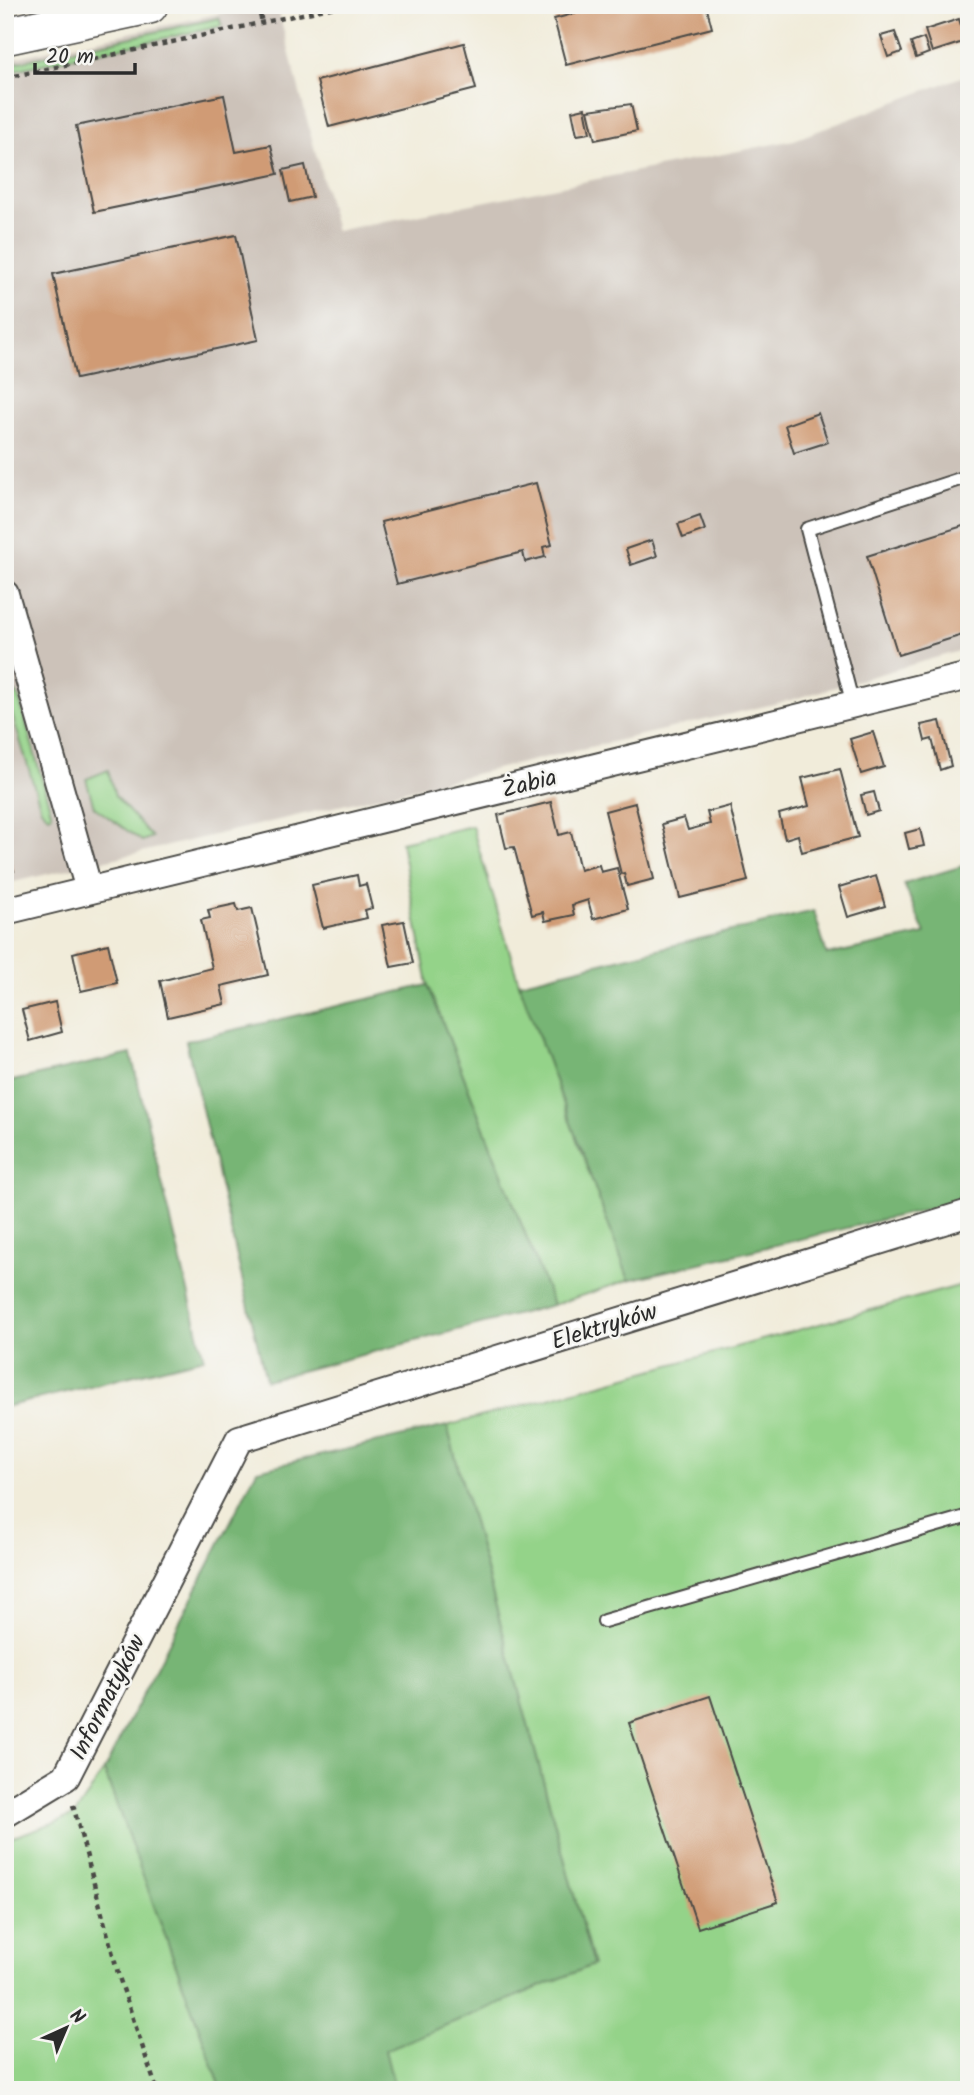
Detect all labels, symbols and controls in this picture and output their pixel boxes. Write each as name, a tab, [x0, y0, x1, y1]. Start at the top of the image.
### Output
scale bar	[35, 32, 135, 76]
text: 20 m	[46, 41, 94, 74]
street label: Żabia	[498, 759, 561, 810]
street label: Elektryków	[547, 1293, 663, 1362]
street label: Informatyków	[60, 1627, 157, 1768]
north arrow	[32, 1994, 102, 2064]
text: N	[62, 2002, 91, 2032]

